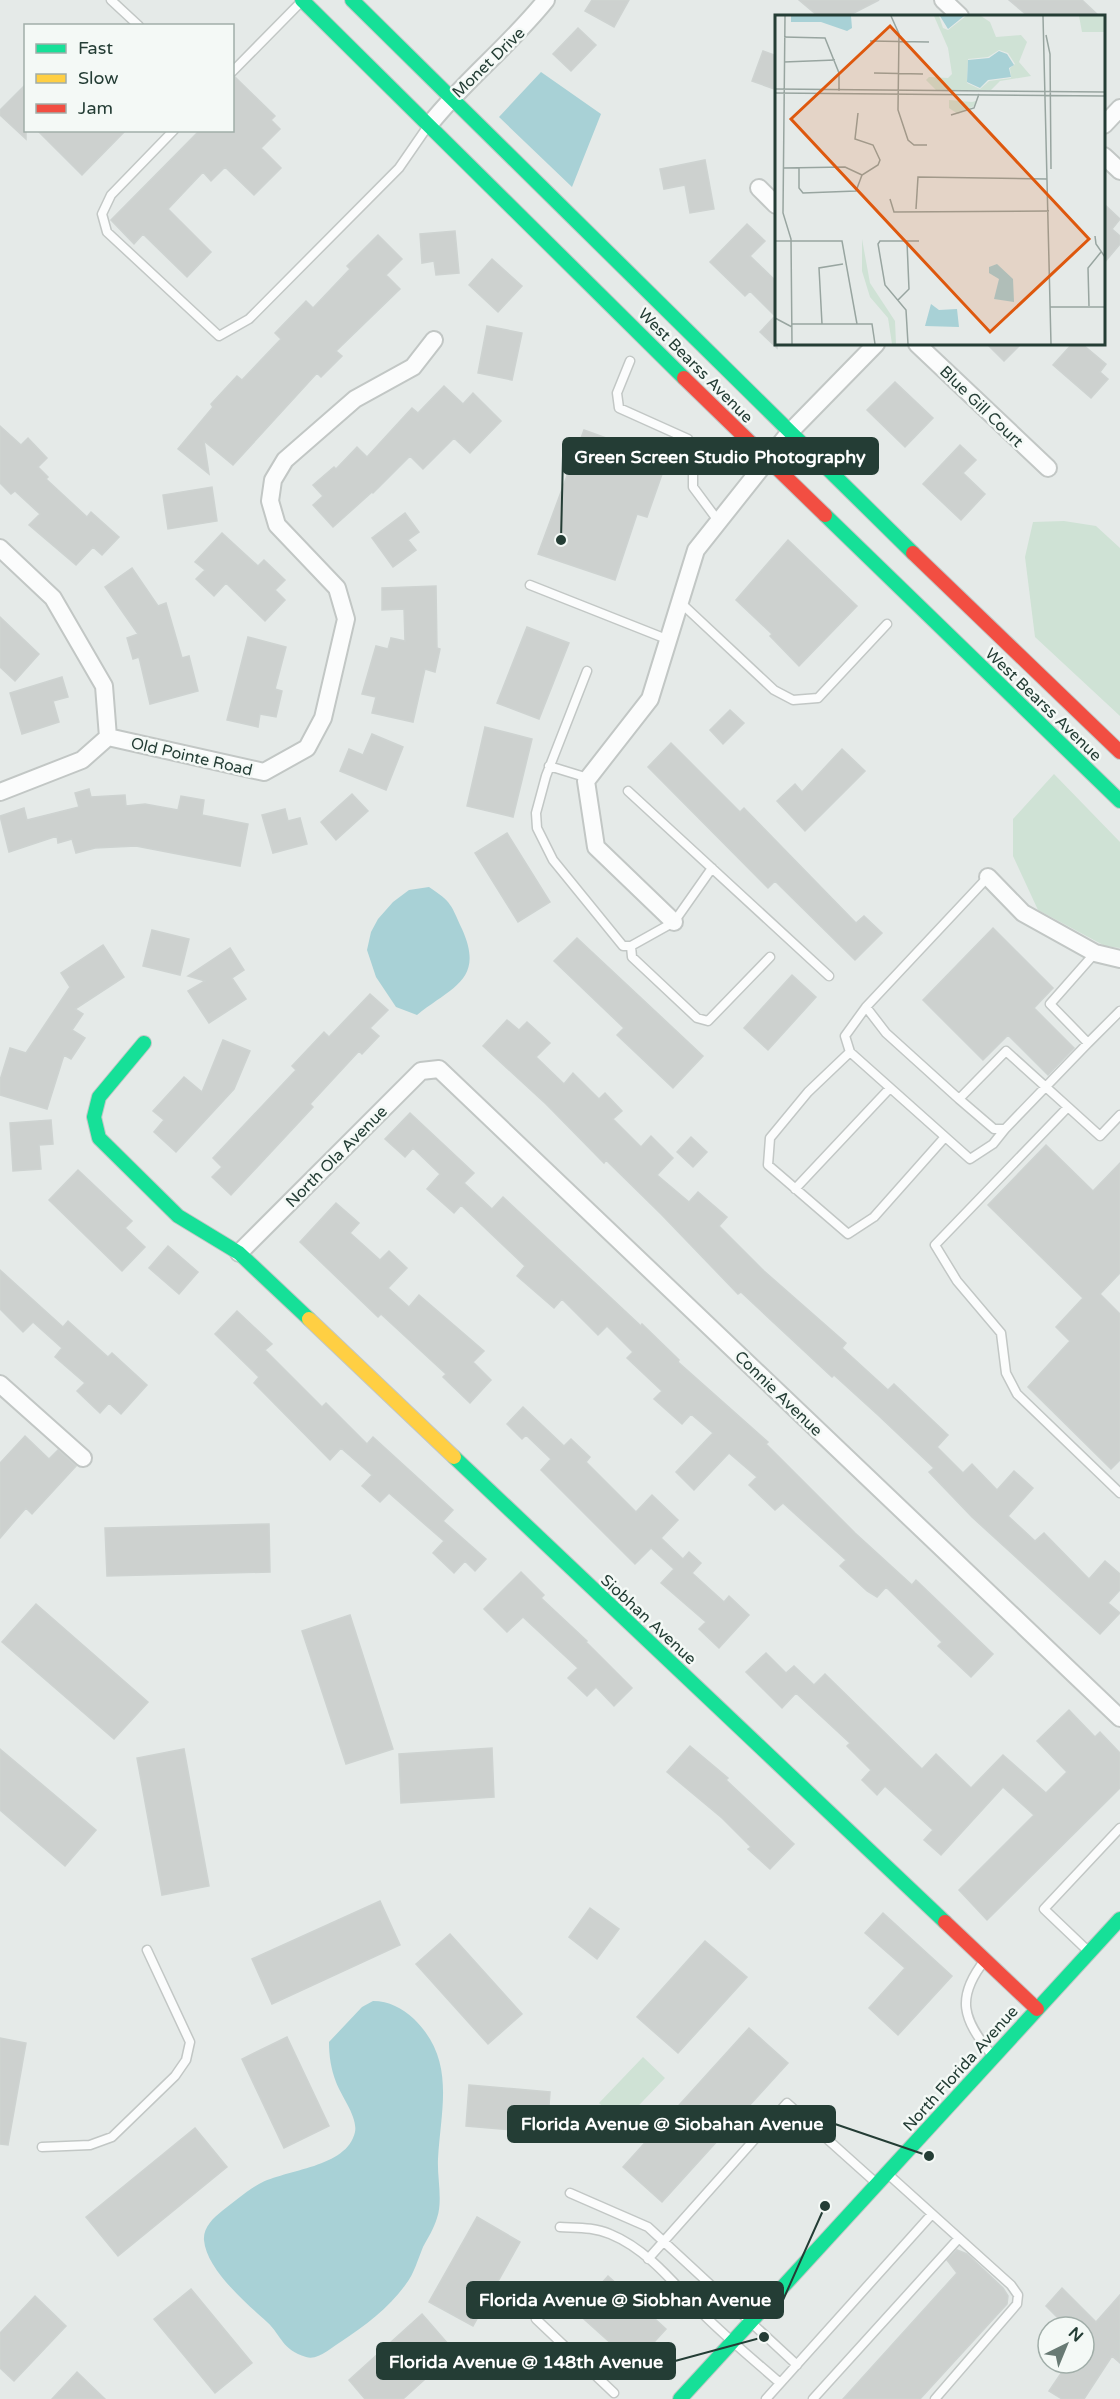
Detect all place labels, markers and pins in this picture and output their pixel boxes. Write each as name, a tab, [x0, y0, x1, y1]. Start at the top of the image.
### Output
callout: Green Screen Studio Photography	[563, 438, 878, 474]
callout: Florida Avenue @ Siobahan Avenue	[508, 2106, 835, 2142]
callout: Florida Avenue @ Siobhan Avenue	[467, 2282, 783, 2318]
callout: Florida Avenue @ 148th Avenue	[377, 2343, 675, 2379]

